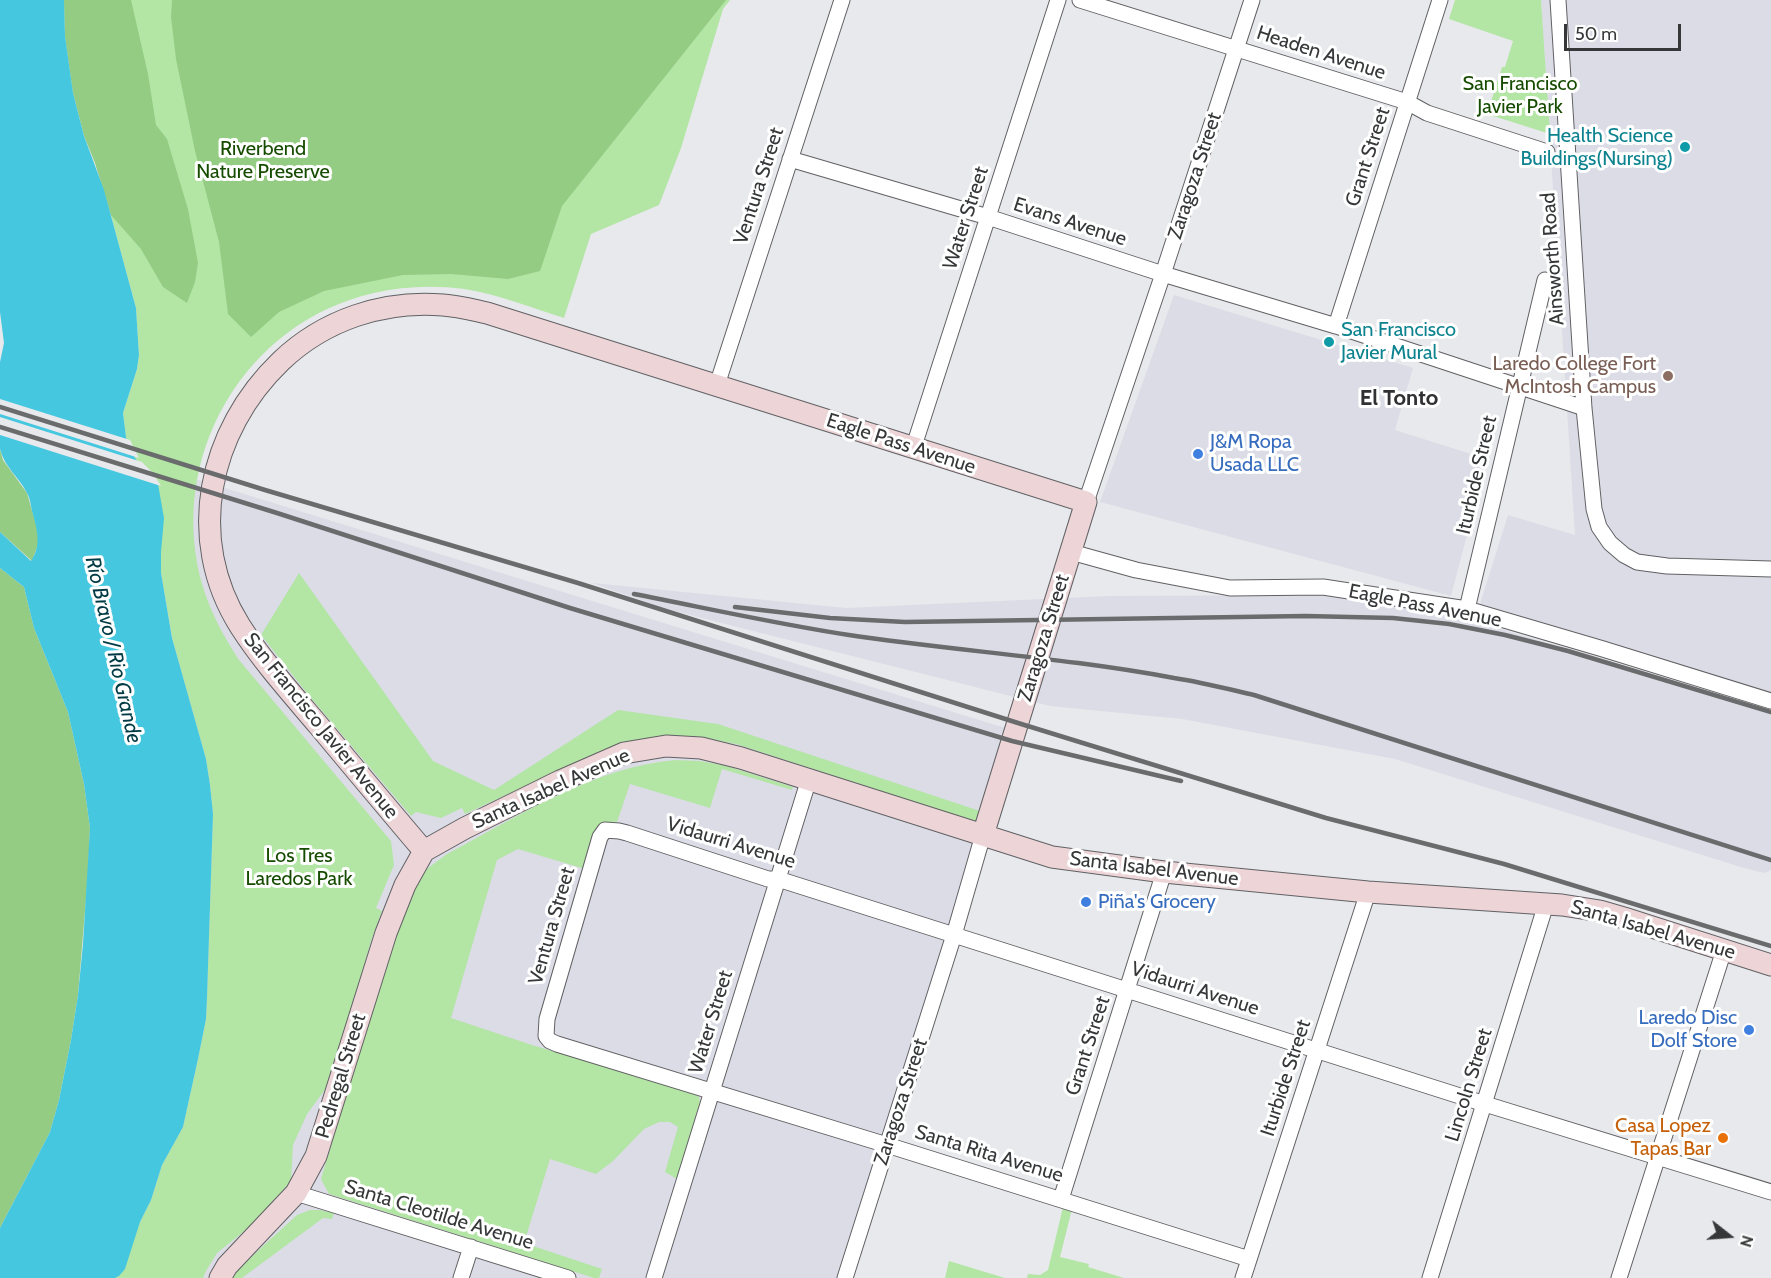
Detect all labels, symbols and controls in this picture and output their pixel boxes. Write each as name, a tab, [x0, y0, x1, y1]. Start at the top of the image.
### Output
scale bar	[1567, 12, 1684, 50]
street label: Headen Avenue	[1254, 21, 1388, 85]
text: 50 m	[1575, 23, 1617, 45]
park label: San Francisco Javier Park	[1462, 72, 1578, 119]
street label: Grant Street	[1341, 104, 1395, 210]
street label: Zaragoza Street	[1163, 110, 1227, 242]
place label: Health Science Buildings(Nursing)	[1520, 124, 1673, 171]
street label: Ventura Street	[729, 125, 789, 247]
park label: Riverbend Nature Preserve	[196, 137, 330, 184]
marker: Health Science Buildings(Nursing)	[1678, 140, 1692, 154]
street label: Water Street	[938, 164, 994, 272]
street label: Evans Avenue	[1010, 192, 1130, 252]
street label: Ainsworth Road	[1536, 192, 1570, 326]
place label: San Francisco Javier Mural	[1341, 318, 1456, 365]
marker: San Francisco Javier Mural	[1322, 335, 1336, 349]
place label: Laredo College Fort McIntosh Campus	[1493, 352, 1656, 399]
marker: Laredo College Fort McIntosh Campus	[1661, 369, 1675, 383]
district label: El Tonto	[1360, 386, 1438, 412]
street label: Eagle Pass Avenue	[823, 409, 979, 479]
street label: Iturbide Street	[1452, 413, 1502, 537]
place label: J&M Ropa Usada LLC	[1210, 430, 1299, 477]
marker: J&M Ropa Usada LLC	[1191, 447, 1205, 461]
water label: Río Bravo / Rio Grande	[79, 554, 147, 746]
street label: Zaragoza Street	[1013, 571, 1075, 705]
street label: Eagle Pass Avenue	[1347, 579, 1503, 633]
street label: San Francisco Javier Avenue	[239, 628, 403, 824]
street label: Santa Isabel Avenue	[469, 743, 633, 835]
street label: Vidaurri Avenue	[664, 812, 798, 874]
park label: Los Tres Laredos Park	[246, 844, 352, 891]
street label: Santa Isabel Avenue	[1068, 847, 1240, 891]
street label: Ventura Street	[524, 864, 580, 988]
place label: Piña's Grocery	[1098, 890, 1216, 914]
marker: Piña's Grocery	[1079, 895, 1093, 909]
street label: Santa Isabel Avenue	[1568, 895, 1738, 965]
street label: Vidaurri Avenue	[1128, 957, 1262, 1021]
street label: Water Street	[684, 968, 738, 1076]
street label: Grant Street	[1061, 993, 1115, 1099]
place label: Laredo Disc Dolf Store	[1638, 1006, 1737, 1053]
street label: Pedregal Street	[311, 1011, 371, 1141]
street label: Iturbide Street	[1256, 1017, 1316, 1139]
marker: Laredo Disc Dolf Store	[1742, 1023, 1756, 1037]
street label: Lincoln Street	[1440, 1025, 1498, 1145]
street label: Zaragoza Street	[869, 1036, 933, 1168]
place label: Casa Lopez Tapas Bar	[1615, 1114, 1711, 1161]
street label: Santa Rita Avenue	[912, 1120, 1066, 1188]
marker: Casa Lopez Tapas Bar	[1716, 1131, 1730, 1145]
street label: Santa Cleotilde Avenue	[342, 1175, 536, 1255]
north arrow	[1699, 1206, 1759, 1266]
text: N	[1736, 1233, 1757, 1250]

